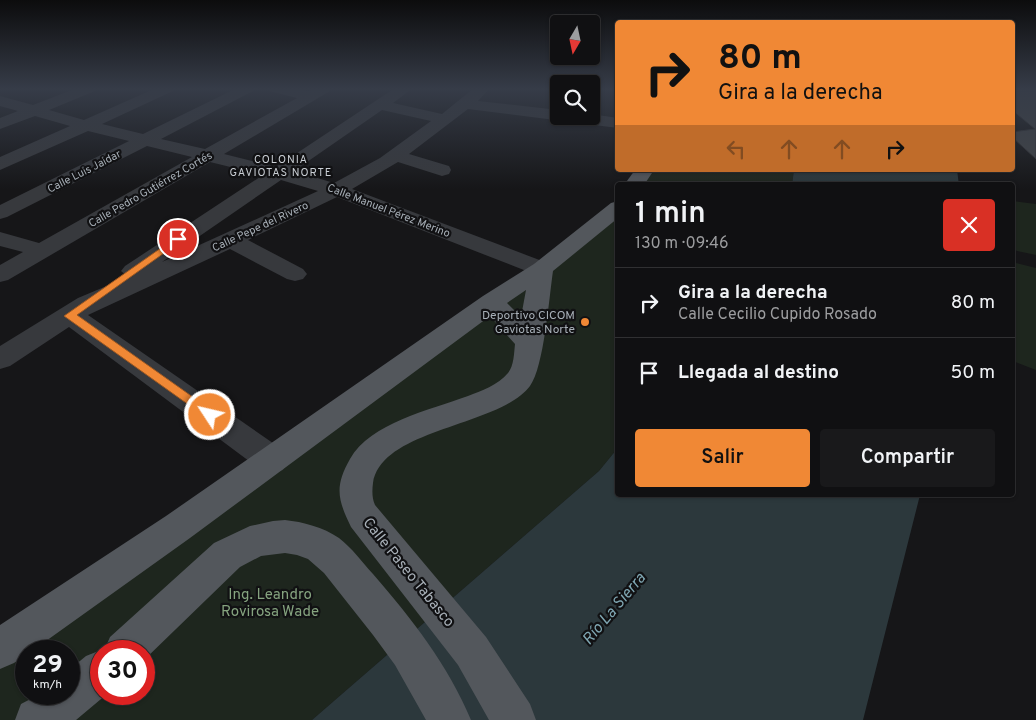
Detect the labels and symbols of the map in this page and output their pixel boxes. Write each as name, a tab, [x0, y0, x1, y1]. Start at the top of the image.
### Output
north arrow	[550, 15, 600, 65]
street label: Calle Luis Jaidar	[45, 147, 124, 197]
street label: Calle Pedro Gutiérrez Cortés	[86, 149, 215, 231]
district label: COLONIA GAVIOTAS NORTE	[230, 153, 332, 180]
street label: Calle Manuel Pérez Merino	[325, 181, 452, 241]
street label: Calle Pepe del Rivero	[210, 198, 311, 255]
pin	[157, 218, 199, 260]
place label: Deportivo CICOM Gaviotas Norte	[482, 308, 575, 338]
marker: Deportivo CICOM Gaviotas Norte	[579, 316, 591, 328]
position arrow	[183, 388, 235, 440]
street label: Calle Paseo Tabasco	[358, 514, 458, 632]
water label: Río La Sierra	[579, 569, 651, 649]
park label: Ing. Leandro Rovirosa Wade	[221, 586, 319, 622]
speed limit sign: 30	[90, 640, 155, 705]

